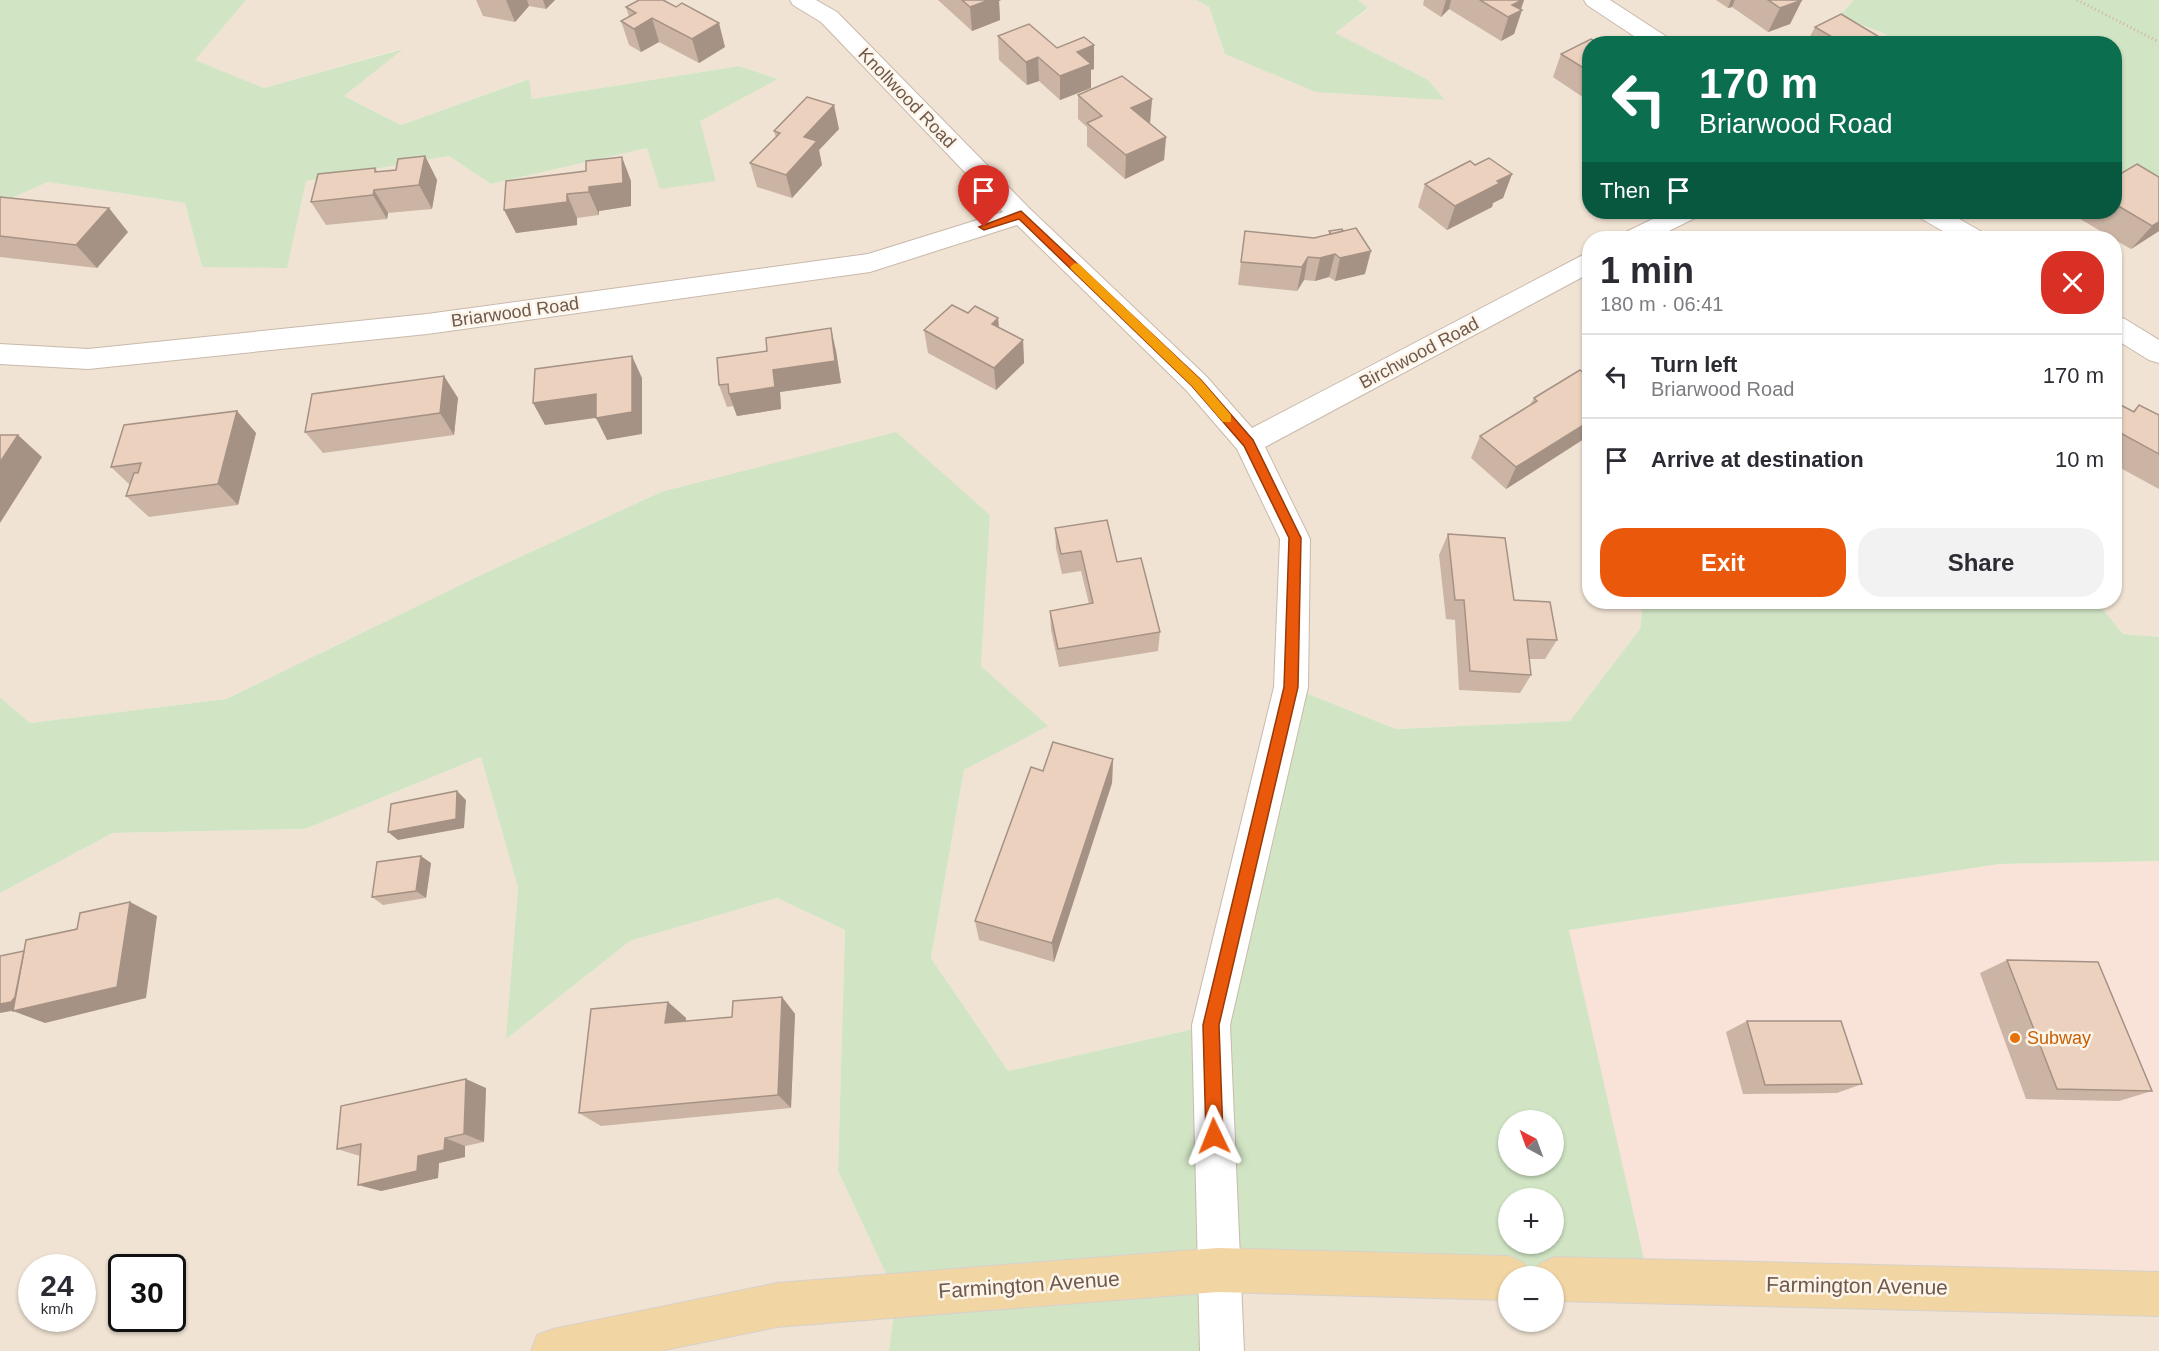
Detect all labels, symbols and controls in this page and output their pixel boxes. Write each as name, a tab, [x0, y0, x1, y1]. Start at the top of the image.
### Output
street label: Knollwood Road	[854, 44, 960, 152]
icon: left	[1600, 60, 1678, 138]
text: 170 m	[1699, 60, 1818, 107]
text: Briarwood Road	[1699, 109, 1893, 139]
pin	[958, 165, 1009, 227]
icon: arrive	[967, 174, 1000, 207]
icon: arrive	[1662, 174, 1695, 207]
text: Then	[1600, 178, 1650, 203]
text: 1 min	[1600, 250, 1694, 291]
button: close	[2041, 251, 2104, 314]
street label: Briarwood Road	[450, 293, 580, 331]
text: 180 m · 06:41	[1600, 293, 1723, 315]
street label: Birchwood Road	[1356, 313, 1482, 393]
text: Turn left	[1651, 352, 1737, 377]
icon: left	[1600, 360, 1633, 393]
text: 170 m	[2043, 363, 2104, 388]
text: Briarwood Road	[1651, 378, 1794, 400]
icon: arrive	[1600, 444, 1633, 477]
text: Arrive at destination	[1651, 447, 1864, 472]
text: 10 m	[2055, 447, 2104, 472]
button: Exit	[1600, 528, 1846, 597]
button: Share	[1858, 528, 2104, 597]
place label: Subway	[2027, 1028, 2091, 1048]
marker: Subway	[2008, 1031, 2022, 1045]
position arrow	[1182, 1104, 1246, 1168]
north arrow	[1498, 1110, 1564, 1176]
map controls	[1498, 1110, 1564, 1332]
button: +	[1498, 1188, 1564, 1254]
speed limit sign: 30	[108, 1254, 186, 1332]
button: −	[1498, 1266, 1564, 1332]
street label: Farmington Avenue	[938, 1267, 1120, 1302]
text: 24	[40, 1269, 74, 1302]
street label: Farmington Avenue	[1766, 1272, 1948, 1299]
text: km/h	[41, 1300, 73, 1317]

